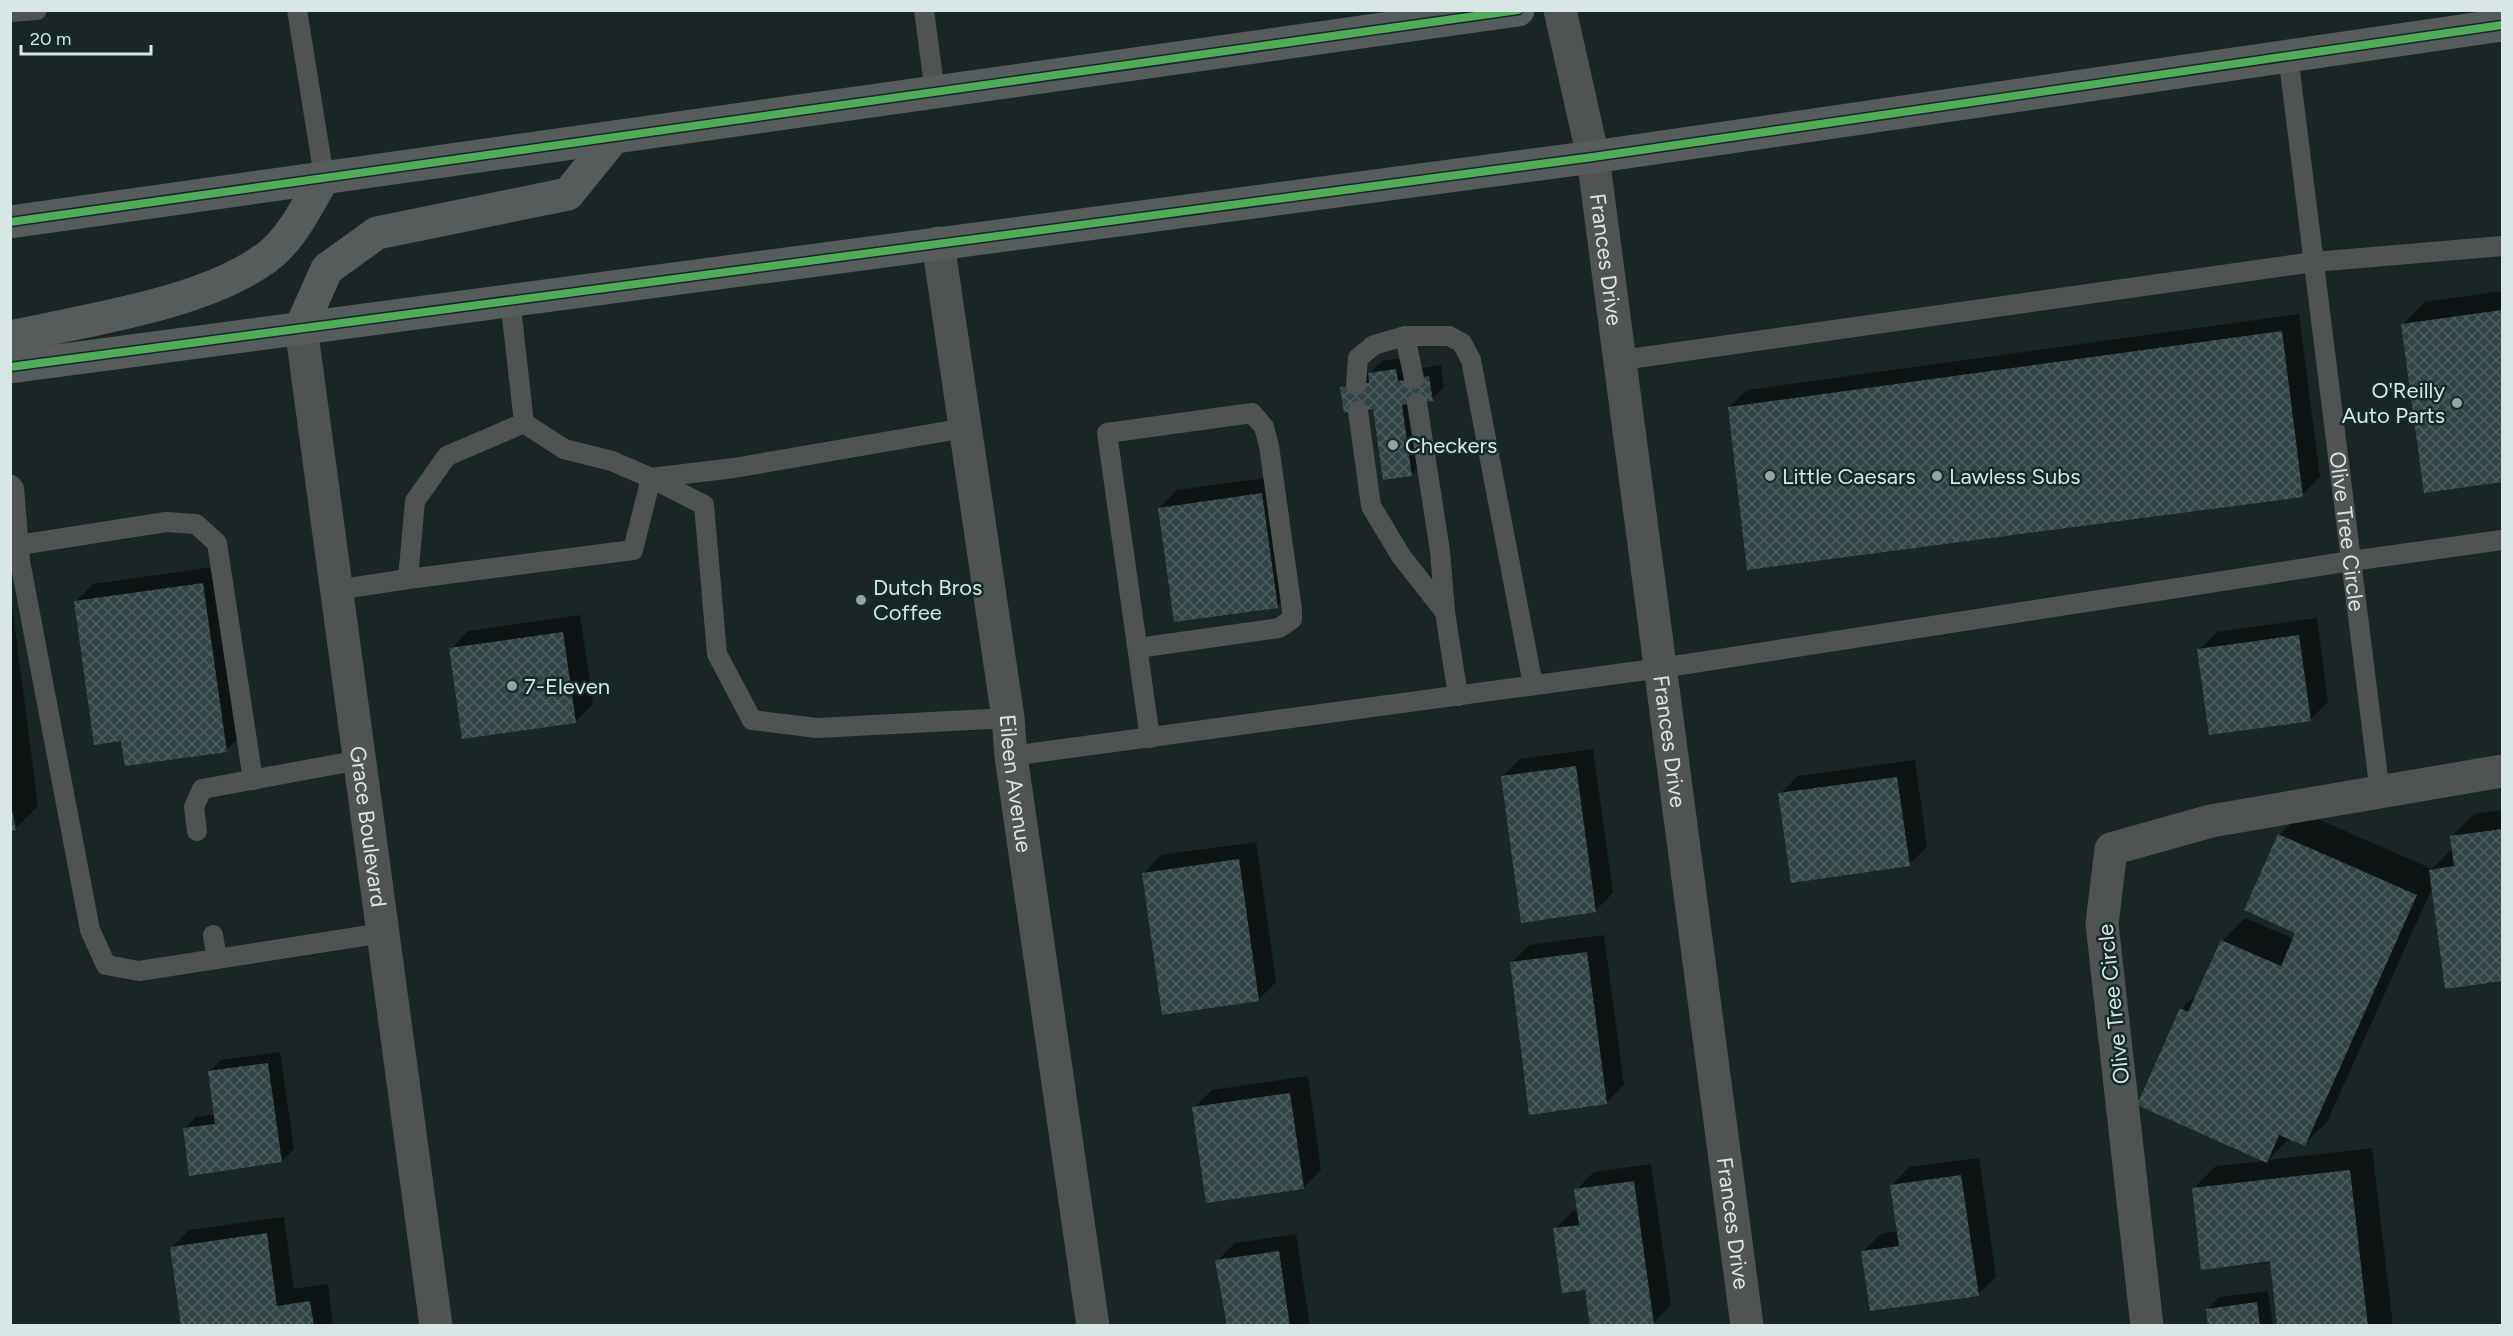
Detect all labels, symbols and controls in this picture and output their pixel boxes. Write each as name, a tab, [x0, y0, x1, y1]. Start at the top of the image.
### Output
scale bar	[21, 18, 152, 56]
text: 20 m	[30, 28, 71, 50]
street label: Frances Drive	[1584, 192, 1628, 327]
place label: O'Reilly Auto Parts	[2342, 377, 2445, 429]
marker: O'Reilly Auto Parts	[2450, 396, 2464, 410]
place label: Checkers	[1405, 432, 1497, 459]
marker: Checkers	[1386, 438, 1400, 452]
street label: Olive Tree Circle	[2324, 450, 2370, 613]
place label: Little Caesars	[1782, 463, 1916, 490]
place label: Lawless Subs	[1949, 463, 2080, 490]
marker: Little Caesars	[1763, 469, 1777, 483]
marker: Lawless Subs	[1930, 469, 1944, 483]
place label: Dutch Bros Coffee	[873, 574, 982, 626]
marker: Dutch Bros Coffee	[854, 593, 868, 607]
place label: 7-Eleven	[524, 673, 610, 700]
street label: Frances Drive	[1647, 674, 1692, 809]
marker: 7-Eleven	[505, 679, 519, 693]
street label: Eileen Avenue	[994, 713, 1038, 854]
street label: Grace Boulevard	[344, 744, 392, 909]
street label: Olive Tree Circle	[2092, 923, 2135, 1085]
street label: Frances Drive	[1711, 1155, 1755, 1291]

